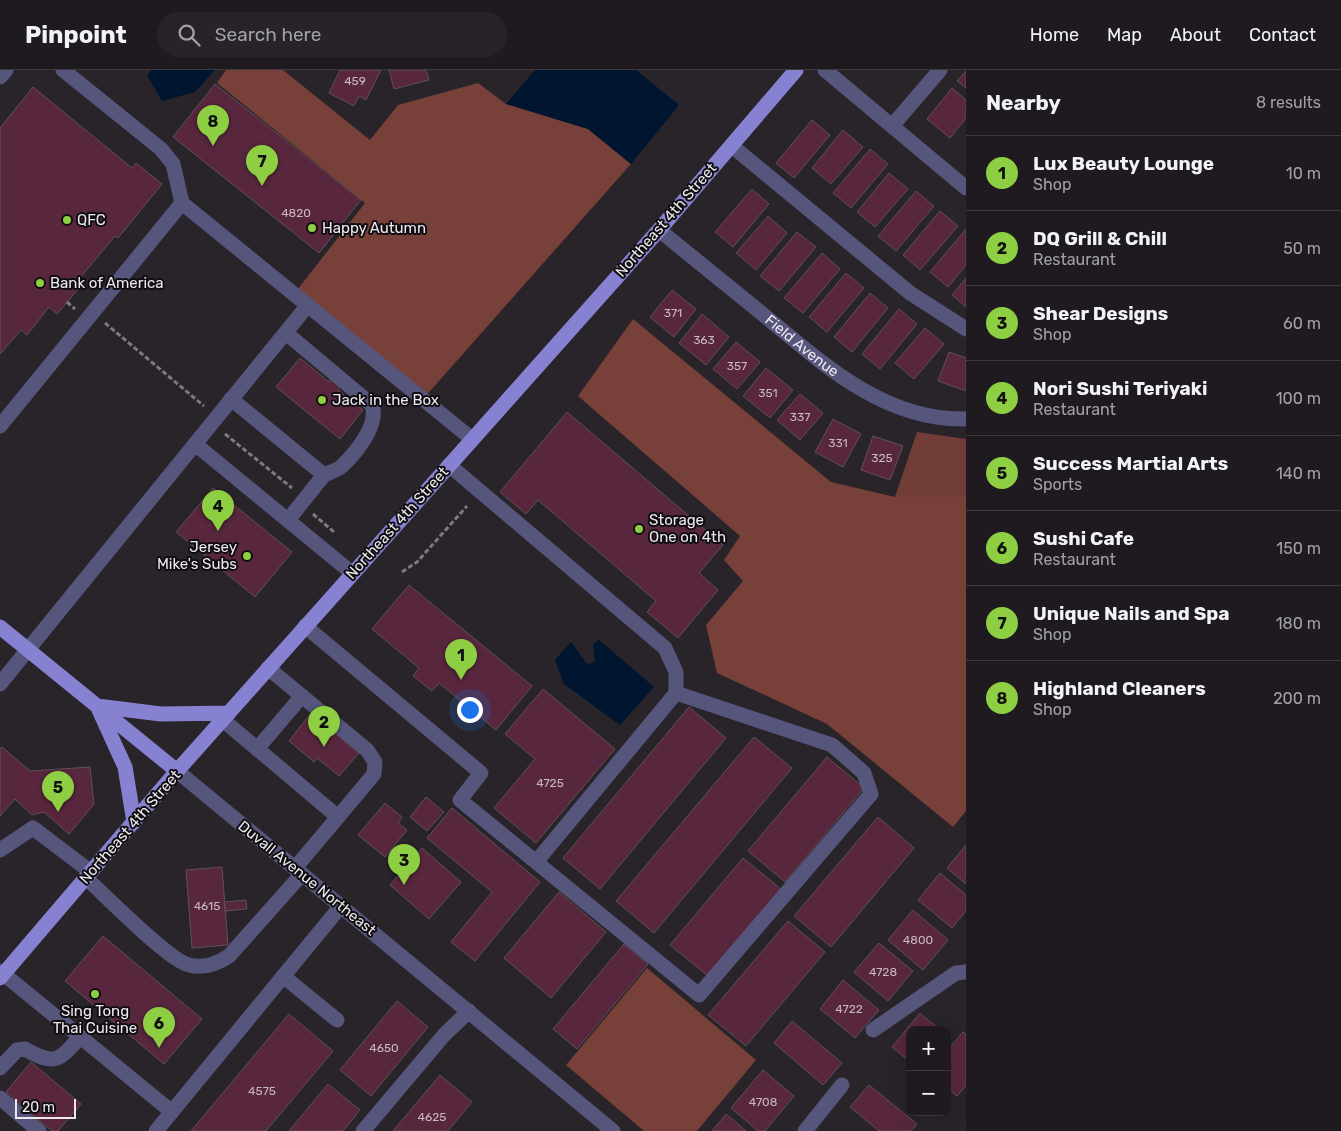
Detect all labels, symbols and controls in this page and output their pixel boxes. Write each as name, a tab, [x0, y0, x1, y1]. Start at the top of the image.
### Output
search box	[157, 12, 507, 57]
text: Pinpoint	[25, 21, 127, 49]
icon: search	[175, 21, 203, 49]
text: Search here	[215, 23, 321, 46]
text: Home	[1030, 24, 1079, 46]
text: Map	[1107, 24, 1142, 46]
text: About	[1170, 24, 1221, 46]
text: Contact	[1249, 24, 1316, 46]
house number: 459	[344, 74, 366, 88]
text: Nearby	[986, 90, 1061, 115]
text: 8 results	[1256, 93, 1321, 112]
pin: 8	[197, 105, 229, 146]
pin: 7	[246, 145, 278, 186]
text: Lux Beauty Lounge	[1033, 152, 1214, 175]
street label: Northeast 4th Street	[612, 159, 720, 281]
text: 1	[998, 164, 1006, 183]
text: 10 m	[1286, 164, 1321, 183]
text: Shop	[1033, 175, 1071, 194]
house number: 4820	[281, 206, 311, 220]
place label: QFC	[77, 211, 106, 229]
marker: QFC	[61, 214, 73, 226]
place label: Happy Autumn	[322, 219, 426, 237]
marker: Happy Autumn	[306, 222, 318, 234]
text: DQ Grill & Chill	[1033, 227, 1167, 250]
text: 2	[997, 239, 1007, 258]
text: 50 m	[1283, 239, 1321, 258]
text: Restaurant	[1033, 250, 1116, 269]
place label: Bank of America	[50, 274, 164, 292]
marker: Bank of America	[34, 277, 46, 289]
text: Shear Designs	[1033, 302, 1168, 325]
house number: 371	[664, 306, 682, 320]
street label: Field Avenue	[761, 311, 842, 381]
text: 3	[997, 314, 1007, 333]
text: 60 m	[1283, 314, 1321, 333]
text: Shop	[1033, 325, 1071, 344]
house number: 363	[693, 333, 715, 347]
house number: 357	[727, 359, 747, 373]
text: Nori Sushi Teriyaki	[1033, 377, 1207, 400]
house number: 351	[758, 386, 778, 400]
text: 4	[997, 389, 1007, 408]
text: 100 m	[1276, 389, 1321, 408]
place label: Jack in the Box	[332, 391, 439, 409]
marker: Jack in the Box	[316, 394, 328, 406]
text: Restaurant	[1033, 400, 1116, 419]
house number: 337	[790, 410, 810, 424]
house number: 331	[828, 436, 848, 450]
house number: 325	[871, 451, 893, 465]
text: Success Martial Arts	[1033, 452, 1228, 475]
street label: Northeast 4th Street	[342, 463, 452, 583]
text: 5	[997, 464, 1007, 483]
text: 140 m	[1276, 464, 1321, 483]
text: Sports	[1033, 475, 1082, 494]
pin: 4	[202, 490, 234, 531]
place label: Storage One on 4th	[649, 511, 726, 546]
marker: Storage One on 4th	[633, 523, 645, 535]
text: Sushi Cafe	[1033, 527, 1134, 550]
place label: Jersey Mike's Subs	[157, 538, 237, 573]
text: 6	[997, 539, 1007, 558]
text: 150 m	[1276, 539, 1321, 558]
marker: Jersey Mike's Subs	[241, 550, 253, 562]
text: Restaurant	[1033, 550, 1116, 569]
text: Unique Nails and Spa	[1033, 602, 1229, 625]
text: 7	[997, 614, 1007, 633]
text: 180 m	[1276, 614, 1321, 633]
text: Shop	[1033, 625, 1071, 644]
pin: 1	[445, 639, 477, 680]
text: Highland Cleaners	[1033, 677, 1206, 700]
text: 8	[997, 689, 1007, 708]
text: 200 m	[1273, 689, 1321, 708]
your location	[457, 697, 483, 723]
text: Shop	[1033, 700, 1071, 719]
pin: 2	[308, 706, 340, 747]
street label: Northeast 4th Street	[76, 766, 184, 888]
pin: 5	[42, 771, 74, 812]
house number: 4725	[536, 776, 564, 790]
street label: Duvall Avenue Northeast	[234, 817, 380, 939]
pin: 3	[388, 844, 420, 885]
house number: 4615	[194, 899, 220, 913]
house number: 4800	[903, 933, 933, 947]
house number: 4728	[869, 965, 897, 979]
marker: Sing Tong Thai Cuisine	[89, 988, 101, 1000]
place label: Sing Tong Thai Cuisine	[53, 1002, 137, 1037]
house number: 4722	[835, 1002, 863, 1016]
pin: 6	[143, 1007, 175, 1048]
map controls	[906, 1026, 951, 1116]
button: +	[906, 1026, 951, 1071]
house number: 4650	[369, 1041, 399, 1055]
button: −	[906, 1071, 951, 1116]
house number: 4575	[248, 1084, 276, 1098]
house number: 4708	[749, 1095, 777, 1109]
scale bar	[15, 1096, 76, 1119]
text: 20 m	[22, 1099, 55, 1116]
house number: 4625	[418, 1110, 446, 1124]

